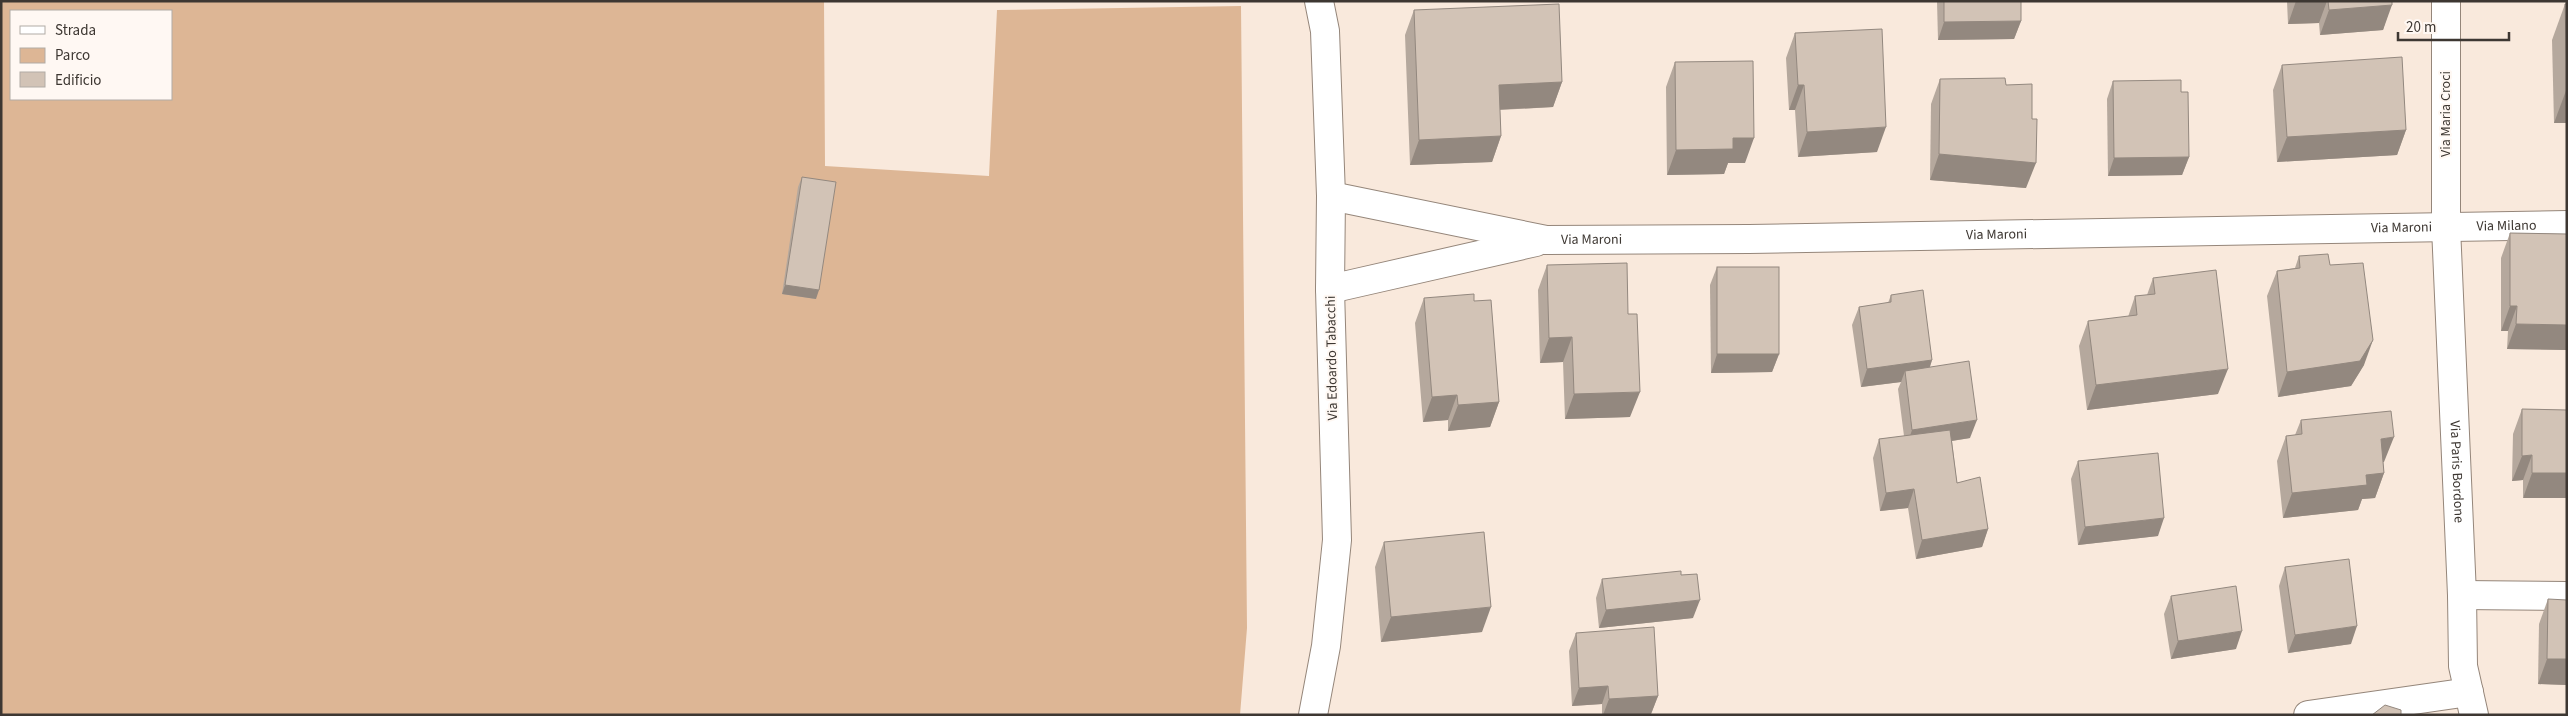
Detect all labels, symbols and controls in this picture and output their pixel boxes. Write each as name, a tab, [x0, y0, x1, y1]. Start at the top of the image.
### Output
legend	[10, 10, 172, 100]
scale bar	[2398, 10, 2509, 42]
text: 20 m	[2406, 17, 2436, 38]
text: Strada	[55, 20, 96, 41]
text: Parco	[55, 45, 90, 66]
text: Edificio	[55, 70, 102, 91]
street label: Via Maria Croci	[2436, 71, 2456, 157]
street label: Via Milano	[2476, 216, 2537, 237]
street label: Via Maroni	[2371, 217, 2432, 238]
street label: Via Maroni	[1966, 224, 2027, 245]
street label: Via Maroni	[1561, 230, 1622, 250]
street label: Via Edoardo Tabacchi	[1321, 296, 1343, 420]
street label: Via Paris Bordone	[2444, 420, 2469, 523]

